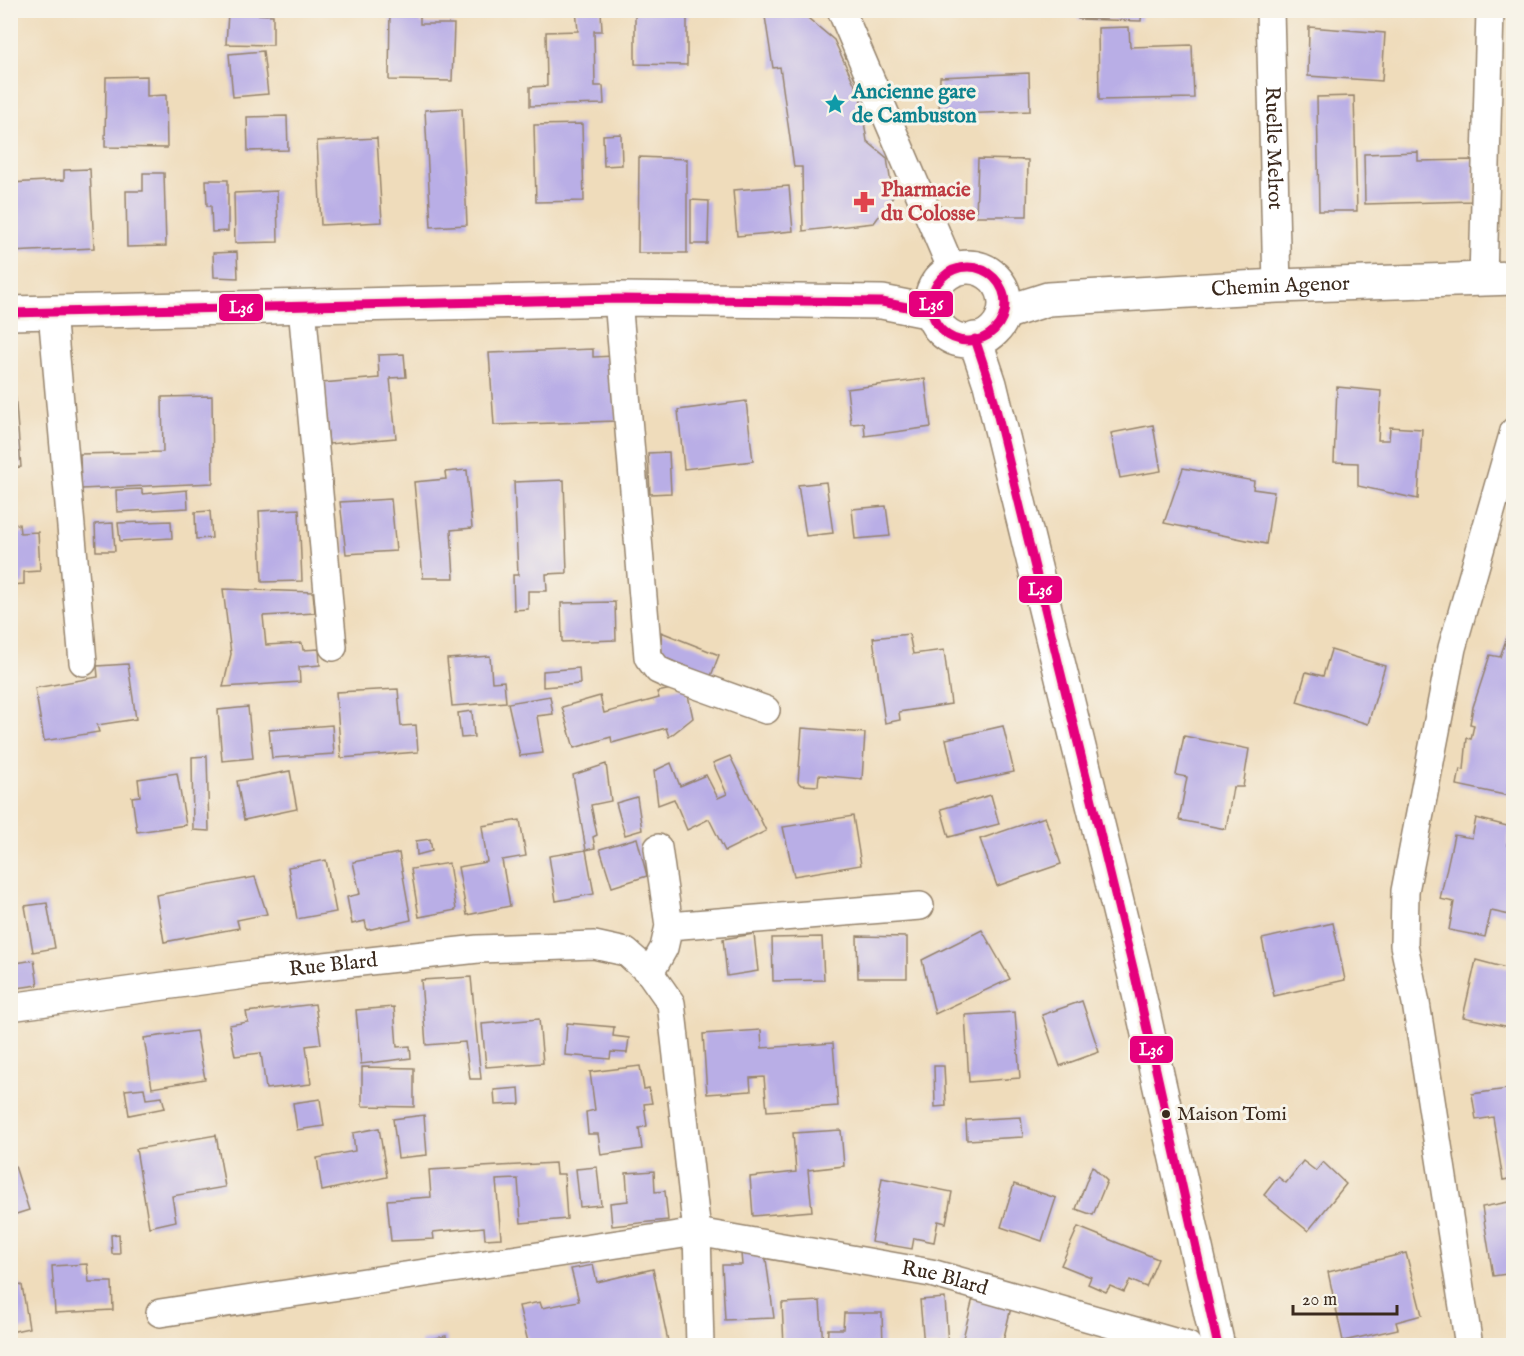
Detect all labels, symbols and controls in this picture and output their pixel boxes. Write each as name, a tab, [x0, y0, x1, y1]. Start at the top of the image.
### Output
place label: Ancienne gare de Cambuston	[851, 79, 977, 130]
street label: Ruelle Melrot	[1258, 86, 1289, 210]
place icon: Ancienne gare de Cambuston	[823, 92, 847, 116]
place label: Pharmacie du Colosse	[881, 177, 976, 228]
pharmacy icon: Pharmacie du Colosse	[852, 190, 876, 214]
street label: Chemin Agenor	[1210, 270, 1351, 303]
line badge: L36	[908, 290, 954, 318]
line badge: L36	[218, 293, 264, 322]
text: L36	[919, 296, 944, 316]
text: L36	[229, 299, 254, 319]
line badge: L36	[1018, 575, 1063, 604]
text: L36	[1028, 581, 1053, 601]
street label: Rue Blard	[288, 947, 380, 983]
line badge: L36	[1129, 1035, 1174, 1064]
text: L36	[1139, 1041, 1164, 1061]
place label: Maison Tomi	[1177, 1102, 1287, 1127]
marker: Maison Tomi	[1160, 1108, 1172, 1120]
street label: Rue Blard	[899, 1255, 992, 1302]
scale bar	[1293, 1278, 1396, 1316]
text: 20 m	[1302, 1289, 1337, 1312]

